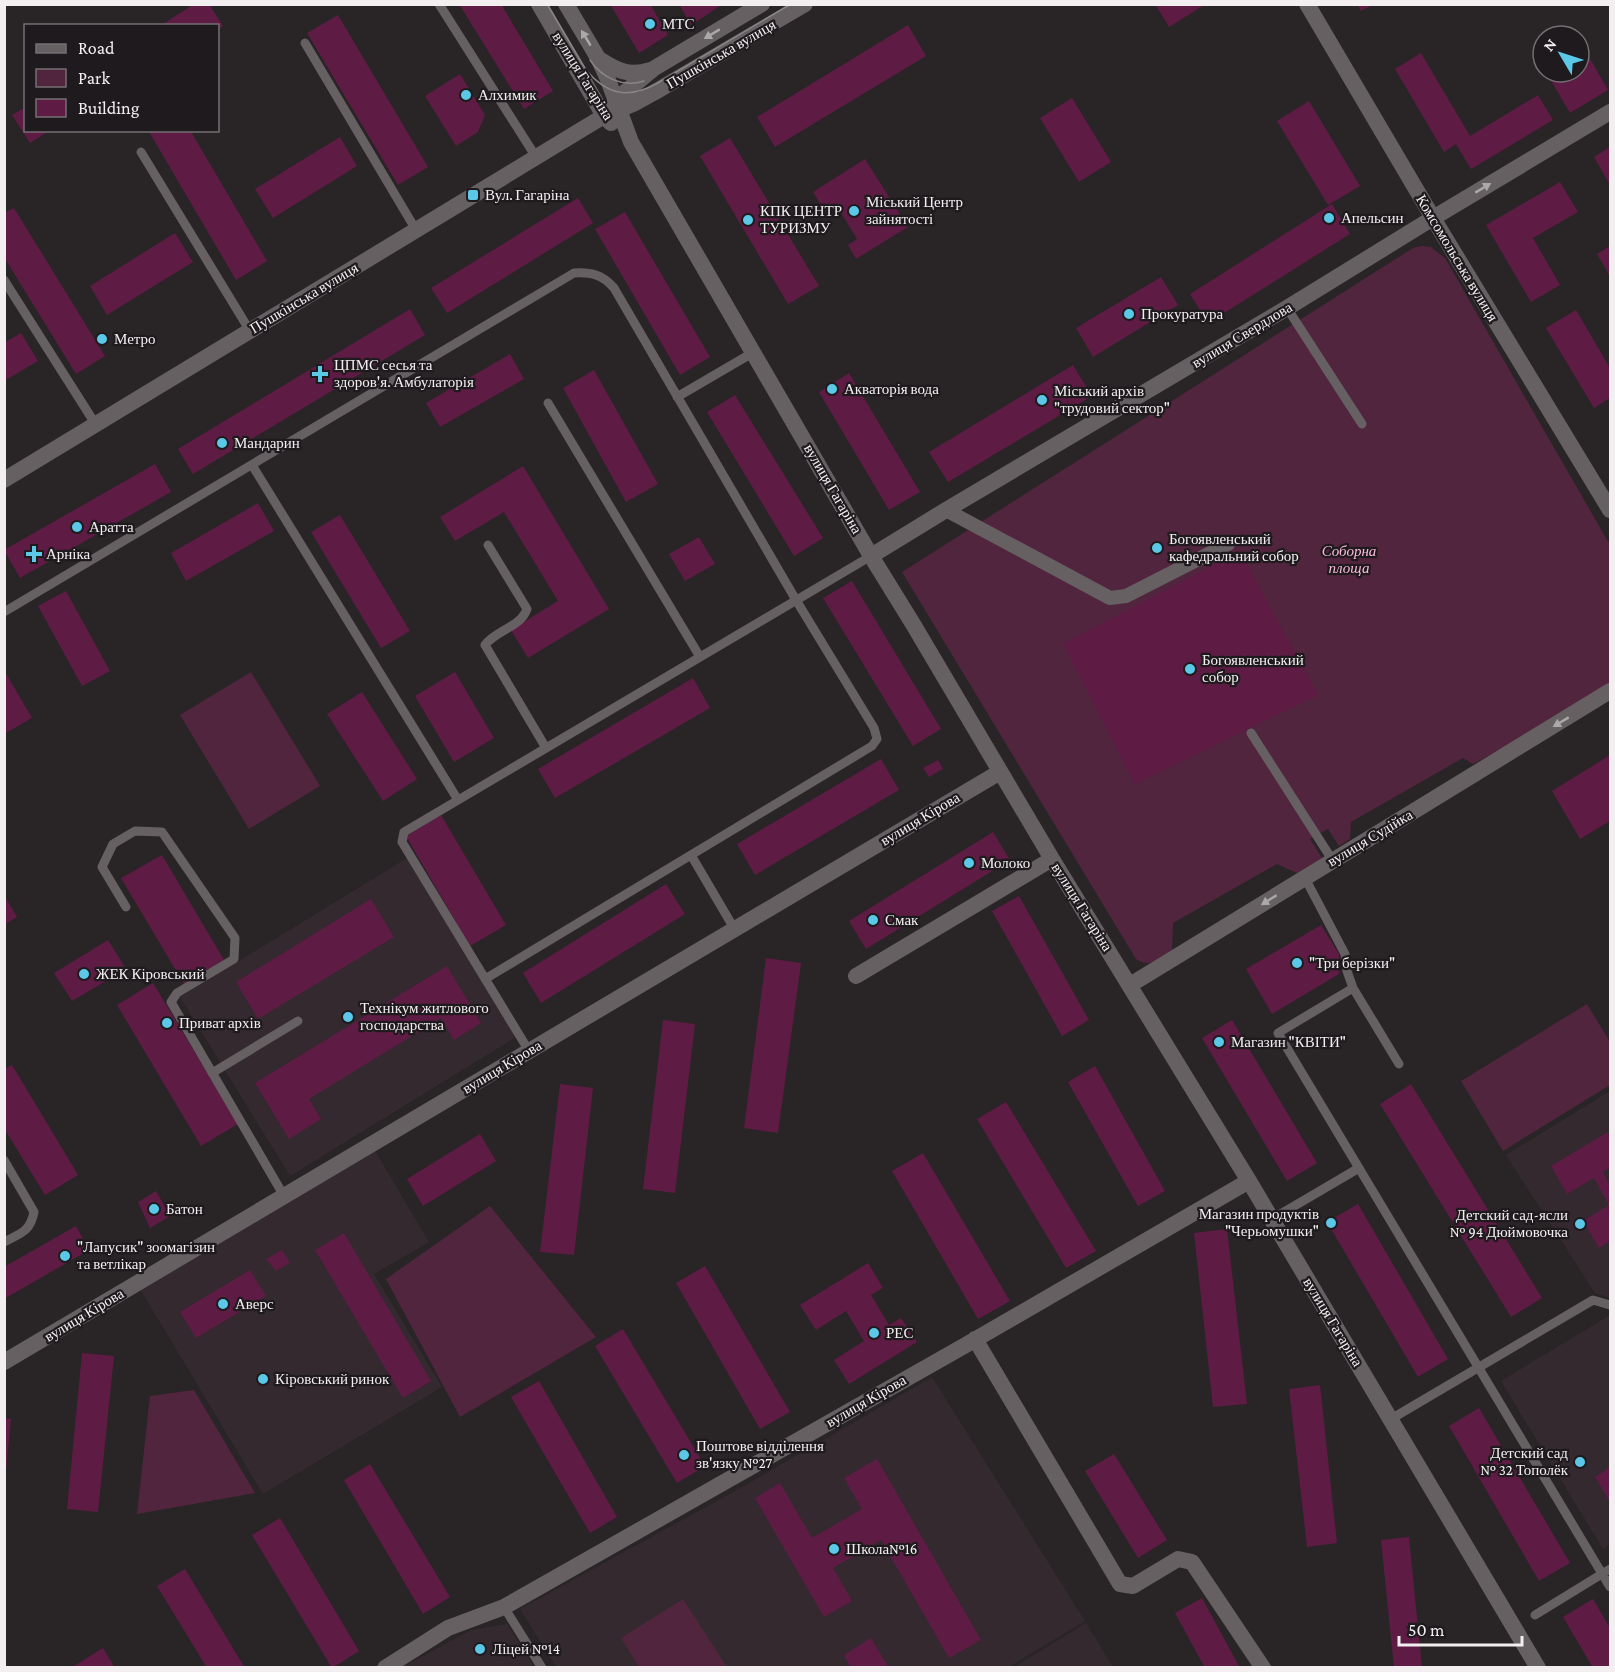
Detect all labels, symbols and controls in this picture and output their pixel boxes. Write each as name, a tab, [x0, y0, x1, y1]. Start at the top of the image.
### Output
place label: МТС	[662, 16, 695, 32]
street label: Пушкінська вулиця	[664, 16, 778, 92]
marker: МТС	[643, 17, 657, 31]
legend	[24, 24, 219, 132]
north arrow	[1531, 24, 1591, 84]
street label: вулиця Гагаріна	[550, 29, 617, 123]
one-way arrow	[581, 29, 591, 46]
one-way arrow	[704, 29, 720, 40]
text: N	[1540, 35, 1560, 54]
text: Road	[78, 38, 115, 58]
text: Park	[78, 68, 110, 88]
place label: Алхимик	[478, 87, 537, 103]
marker: Алхимик	[459, 88, 473, 102]
text: Building	[78, 98, 140, 118]
one-way arrow	[1475, 183, 1491, 194]
place label: Вул. Гагаріна	[485, 187, 570, 203]
marker: Вул. Гагаріна	[466, 188, 480, 202]
street label: Комсомольська вулиця	[1413, 192, 1501, 324]
place label: Міський Центр зайнятості	[866, 194, 963, 227]
place label: КПК ЦЕНТР ТУРИЗМУ	[760, 203, 842, 236]
marker: Міський Центр зайнятості	[847, 204, 861, 218]
place label: Апельсин	[1341, 210, 1404, 226]
marker: Апельсин	[1322, 211, 1336, 225]
marker: КПК ЦЕНТР ТУРИЗМУ	[741, 213, 755, 227]
street label: Пушкінська вулиця	[247, 259, 361, 337]
street label: вулиця Свердлова	[1189, 299, 1295, 371]
place label: Прокуратура	[1141, 306, 1224, 322]
marker: Прокуратура	[1122, 307, 1136, 321]
place label: Метро	[114, 331, 156, 347]
marker: Метро	[95, 332, 109, 346]
place label: ЦПМС сесья та здоров'я. Амбулаторія	[334, 357, 474, 390]
marker: ЦПМС сесья та здоров'я. Амбулаторія	[311, 365, 329, 383]
place label: Акваторія вода	[844, 381, 939, 397]
marker: Акваторія вода	[825, 382, 839, 396]
place label: Міський архів "трудовий сектор"	[1054, 383, 1170, 416]
marker: Міський архів "трудовий сектор"	[1035, 393, 1049, 407]
place label: Мандарин	[234, 435, 300, 451]
marker: Мандарин	[215, 436, 229, 450]
street label: вулиця Гагаріна	[801, 441, 865, 537]
place label: Аратта	[89, 519, 134, 535]
marker: Аратта	[70, 520, 84, 534]
place label: Богоявленський кафедральний собор	[1169, 531, 1299, 564]
marker: Богоявленський кафедральний собор	[1150, 541, 1164, 555]
park label: Соборна площа	[1322, 543, 1376, 576]
place label: Арніка	[46, 546, 91, 562]
marker: Арніка	[27, 547, 41, 561]
place label: Богоявленський собор	[1202, 652, 1304, 685]
marker: Богоявленський собор	[1183, 662, 1197, 676]
one-way arrow	[1553, 717, 1569, 728]
street label: вулиця Кірова	[878, 789, 963, 849]
street label: вулиця Судійка	[1325, 806, 1416, 870]
place label: Молоко	[981, 855, 1030, 871]
marker: Молоко	[962, 856, 976, 870]
street label: вулиця Гагаріна	[1049, 860, 1116, 954]
one-way arrow	[1261, 895, 1277, 906]
place label: Смак	[885, 912, 919, 928]
marker: Смак	[866, 913, 880, 927]
place label: "Три берізки"	[1309, 955, 1395, 971]
marker: "Три берізки"	[1290, 956, 1304, 970]
place label: ЖЕК Кіровський	[96, 966, 204, 982]
marker: ЖЕК Кіровський	[77, 967, 91, 981]
place label: Технікум житлового господарства	[360, 1000, 489, 1033]
marker: Технікум житлового господарства	[341, 1010, 355, 1024]
place label: Приват архів	[179, 1015, 261, 1031]
marker: Приват архів	[160, 1016, 174, 1030]
place label: Магазин "КВІТИ"	[1231, 1034, 1346, 1050]
marker: Магазин "КВІТИ"	[1212, 1035, 1226, 1049]
street label: вулиця Кірова	[460, 1037, 545, 1097]
place label: Батон	[166, 1201, 203, 1217]
marker: Батон	[147, 1202, 161, 1216]
place label: Магазин продуктів "Черьомушки"	[1199, 1206, 1319, 1239]
place label: Детский сад-ясли № 94 Дюймовочка	[1450, 1207, 1568, 1240]
marker: Магазин продуктів "Черьомушки"	[1324, 1216, 1338, 1230]
marker: Детский сад-ясли № 94 Дюймовочка	[1573, 1217, 1587, 1231]
place label: "Лапусик" зоомагізин та ветлікар	[77, 1239, 215, 1272]
marker: "Лапусик" зоомагізин та ветлікар	[58, 1249, 72, 1263]
street label: вулиця Гагаріна	[1300, 1275, 1366, 1370]
street label: вулиця Кірова	[42, 1285, 127, 1345]
place label: Аверс	[235, 1296, 274, 1312]
marker: Аверс	[216, 1297, 230, 1311]
place label: РЕС	[886, 1325, 914, 1341]
marker: РЕС	[867, 1326, 881, 1340]
place label: Кіровський ринок	[275, 1371, 390, 1387]
marker: Кіровський ринок	[256, 1372, 270, 1386]
street label: вулиця Кірова	[823, 1372, 909, 1430]
place label: Поштове відділення зв'язку №27	[696, 1438, 824, 1471]
place label: Детский сад № 32 Тополёк	[1480, 1445, 1569, 1478]
marker: Поштове відділення зв'язку №27	[677, 1448, 691, 1462]
marker: Детский сад № 32 Тополёк	[1573, 1455, 1587, 1469]
place label: Школа№16	[846, 1541, 917, 1557]
marker: Школа№16	[827, 1542, 841, 1556]
scale bar	[1399, 1609, 1522, 1647]
text: 50 m	[1408, 1620, 1445, 1640]
place label: Ліцей №14	[492, 1641, 560, 1657]
marker: Ліцей №14	[473, 1642, 487, 1656]

